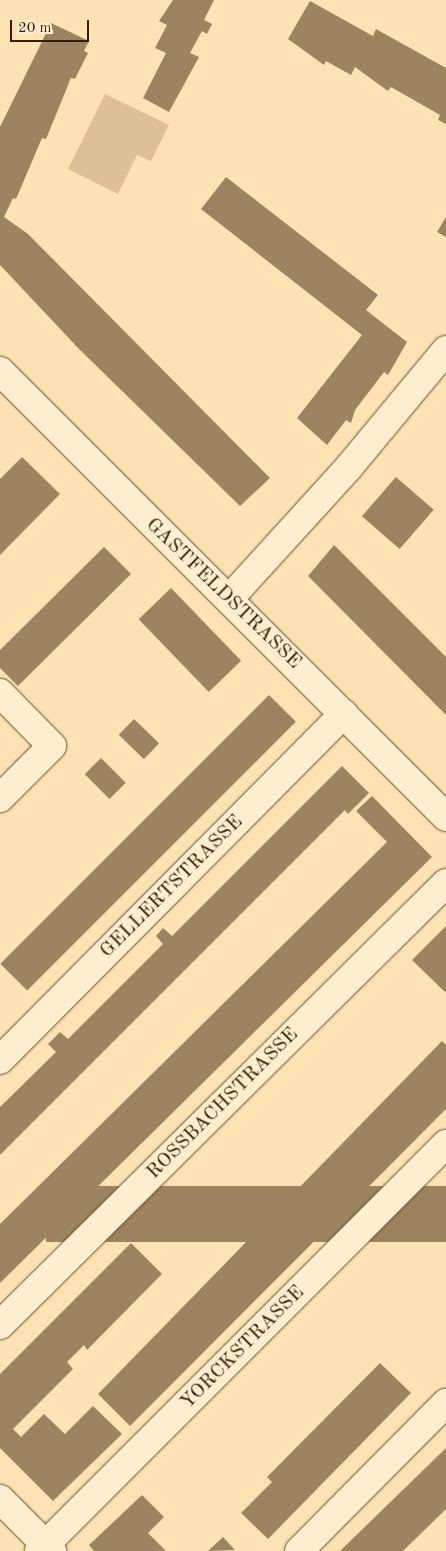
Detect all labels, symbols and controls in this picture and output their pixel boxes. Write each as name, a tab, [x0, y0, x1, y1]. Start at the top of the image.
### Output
scale bar	[12, 10, 91, 42]
text: 20 m	[18, 21, 52, 36]
street label: GASTFELDSTRASSE	[140, 513, 306, 675]
street label: GELLERTSTRASSE	[96, 811, 248, 963]
street label: ROSSBACHSTRASSE	[142, 1023, 304, 1185]
street label: YORCKSTRASSE	[176, 1281, 310, 1415]

